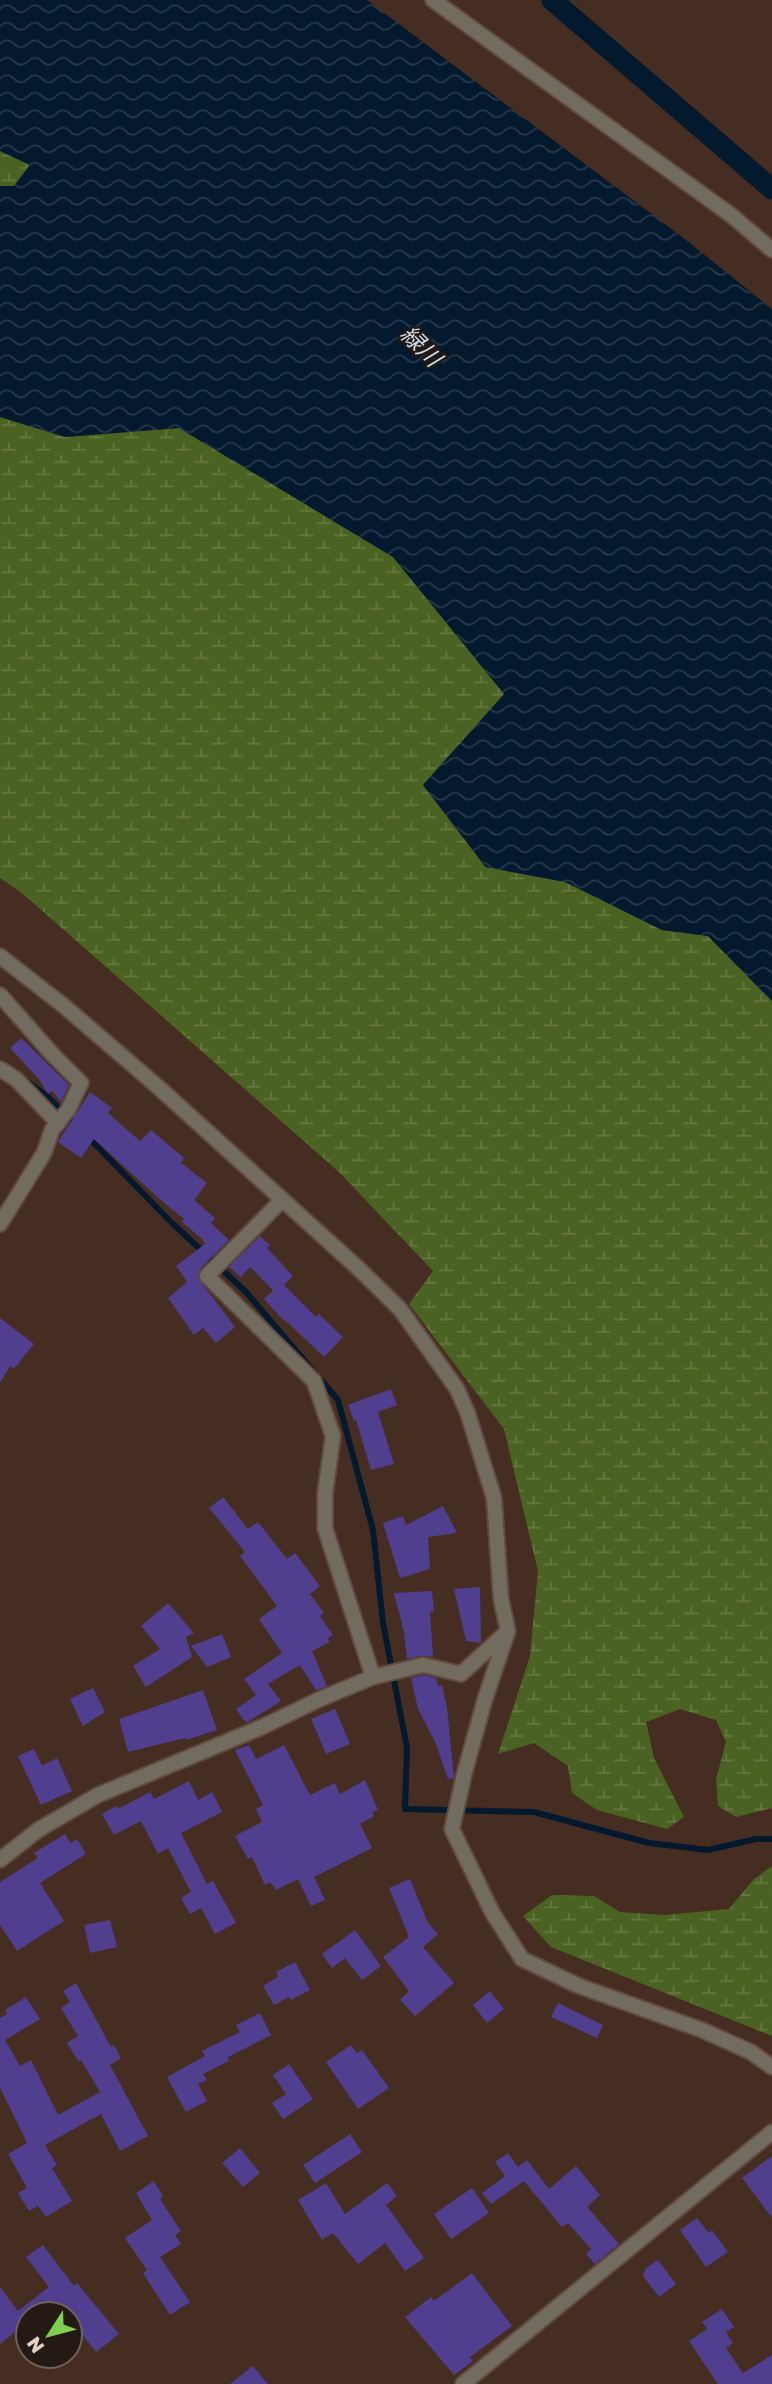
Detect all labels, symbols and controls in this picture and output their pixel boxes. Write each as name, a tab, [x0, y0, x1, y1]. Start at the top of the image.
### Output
water label: 緑川	[396, 319, 450, 374]
north arrow	[14, 2300, 84, 2370]
text: N	[21, 2333, 48, 2358]

